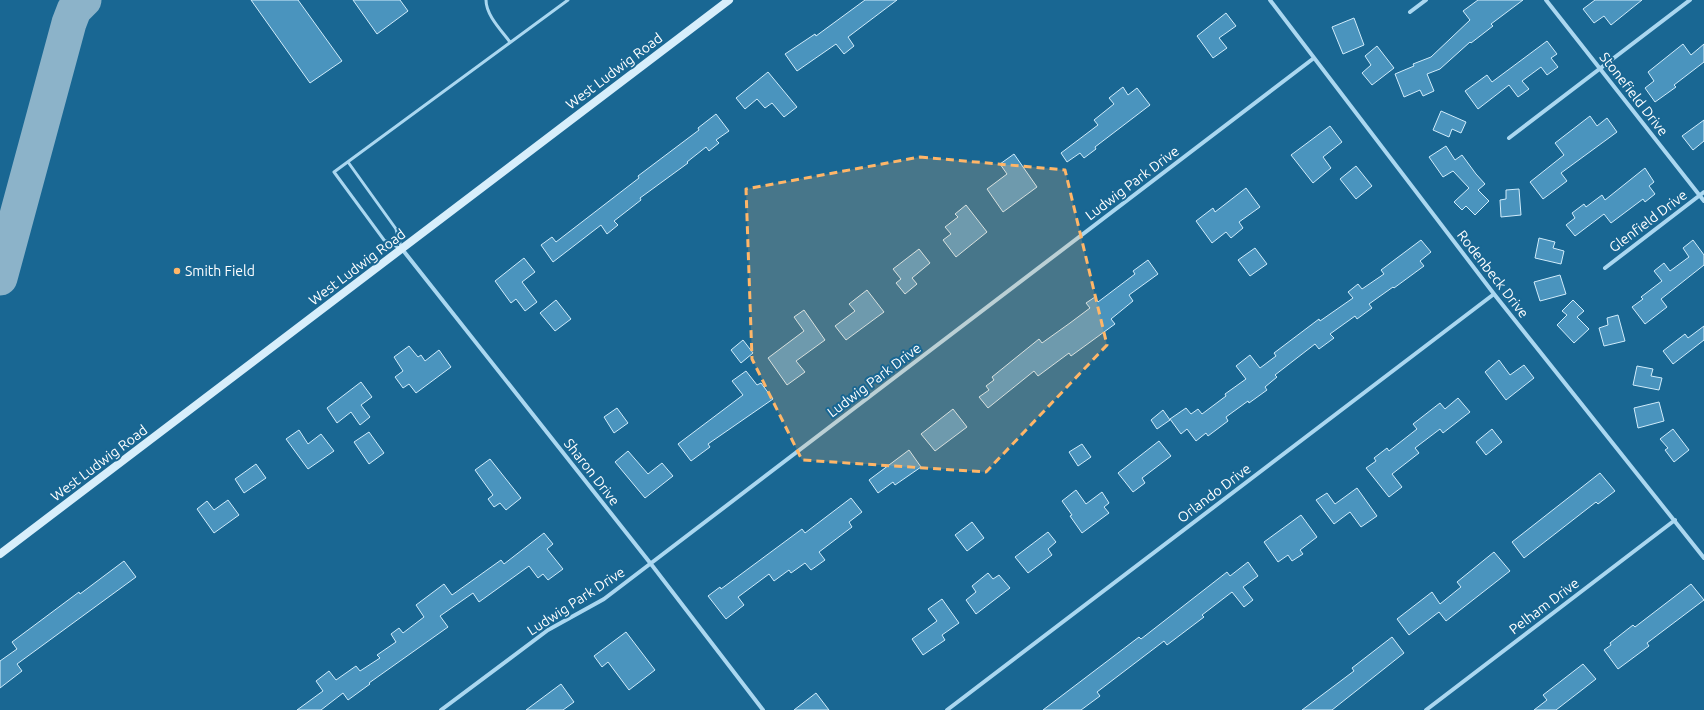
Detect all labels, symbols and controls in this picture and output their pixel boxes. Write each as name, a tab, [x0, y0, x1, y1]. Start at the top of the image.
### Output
street label: West Ludwig Road	[563, 30, 665, 112]
street label: Stonefield Drive	[1596, 49, 1672, 139]
street label: Ludwig Park Drive	[1082, 143, 1182, 223]
street label: Glenfield Drive	[1606, 187, 1690, 255]
street label: West Ludwig Road	[306, 226, 408, 308]
street label: Rodenbeck Drive	[1454, 227, 1532, 321]
place label: Smith Field	[185, 263, 255, 279]
marker: Smith Field	[172, 266, 182, 276]
street label: Ludwig Park Drive	[824, 340, 924, 420]
street label: West Ludwig Road	[48, 422, 150, 504]
street label: Sharon Drive	[561, 435, 623, 509]
street label: Orlando Drive	[1174, 460, 1254, 526]
street label: Ludwig Park Drive	[524, 564, 628, 638]
street label: Pelham Drive	[1506, 575, 1582, 637]

